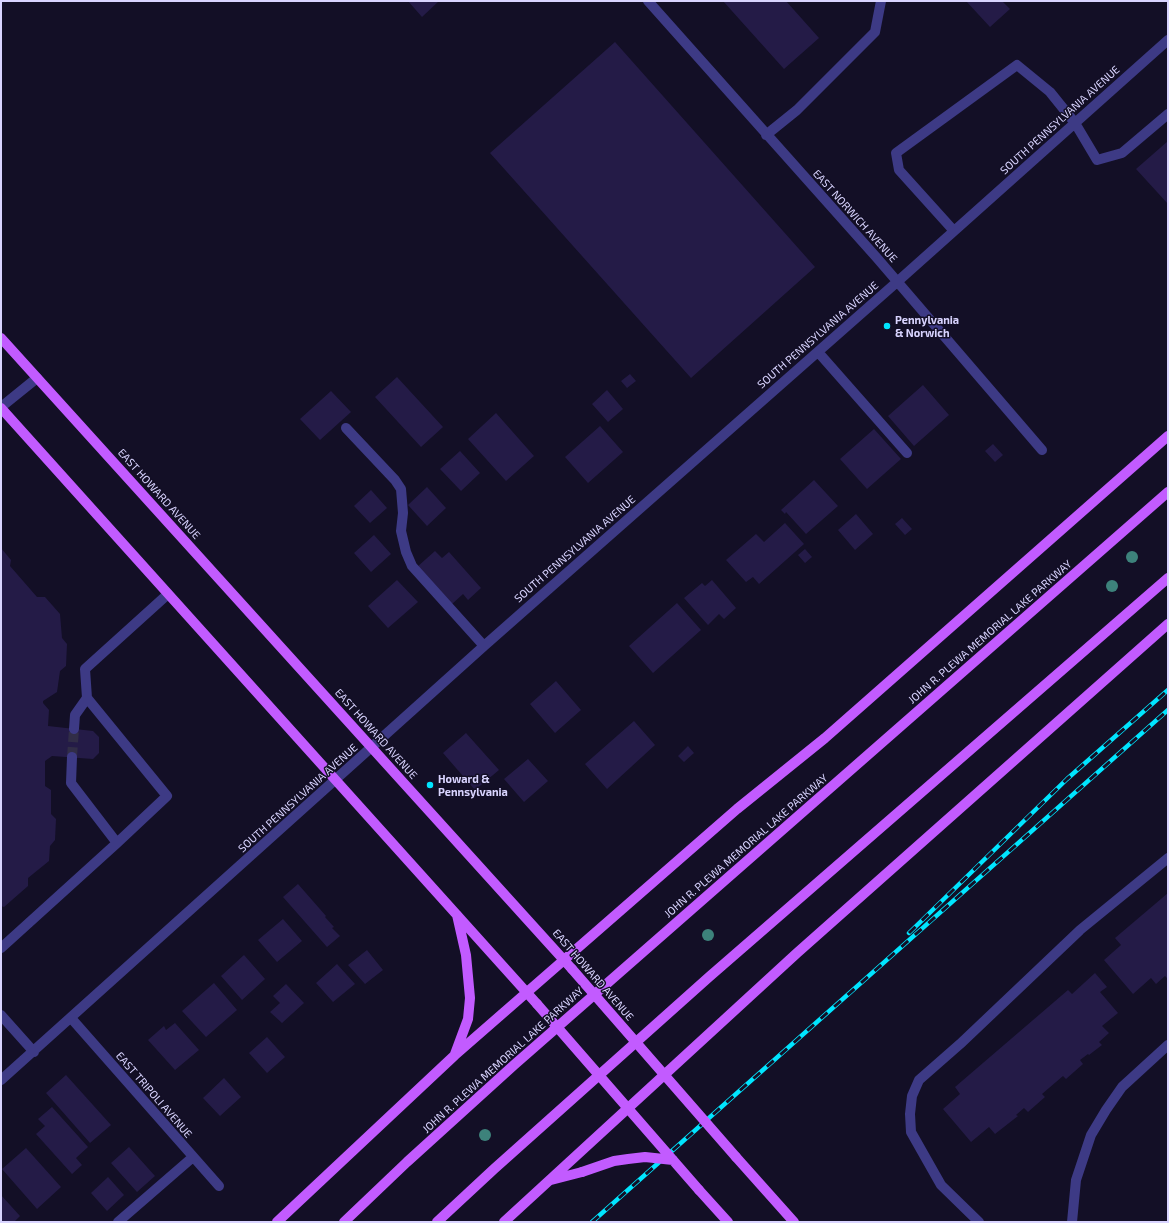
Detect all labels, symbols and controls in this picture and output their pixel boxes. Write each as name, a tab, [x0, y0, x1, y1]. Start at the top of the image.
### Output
street label: SOUTH PENNSYLVANIA AVENUE	[998, 63, 1122, 177]
street label: EAST NORWICH AVENUE	[810, 167, 900, 265]
street label: SOUTH PENNSYLVANIA AVENUE	[755, 279, 881, 391]
place label: Pennylvania & Norwich	[895, 313, 959, 339]
marker: Pennylvania & Norwich	[882, 321, 892, 331]
street label: EAST HOWARD AVENUE	[115, 446, 203, 542]
street label: SOUTH PENNSYLVANIA AVENUE	[512, 493, 638, 605]
street label: JOHN R. PLEWA MEMORIAL LAKE PARKWAY	[906, 557, 1074, 707]
street label: EAST HOWARD AVENUE	[332, 686, 420, 782]
street label: SOUTH PENNSYLVANIA AVENUE	[236, 741, 360, 855]
street label: JOHN R. PLEWA MEMORIAL LAKE PARKWAY	[662, 771, 830, 921]
place label: Howard & Pennsylvania	[438, 772, 508, 798]
marker: Howard & Pennsylvania	[425, 780, 435, 790]
street label: EAST HOWARD AVENUE	[550, 927, 636, 1023]
street label: JOHN R. PLEWA MEMORIAL LAKE PARKWAY	[420, 984, 586, 1136]
street label: EAST TRIPOLI AVENUE	[113, 1049, 195, 1141]

